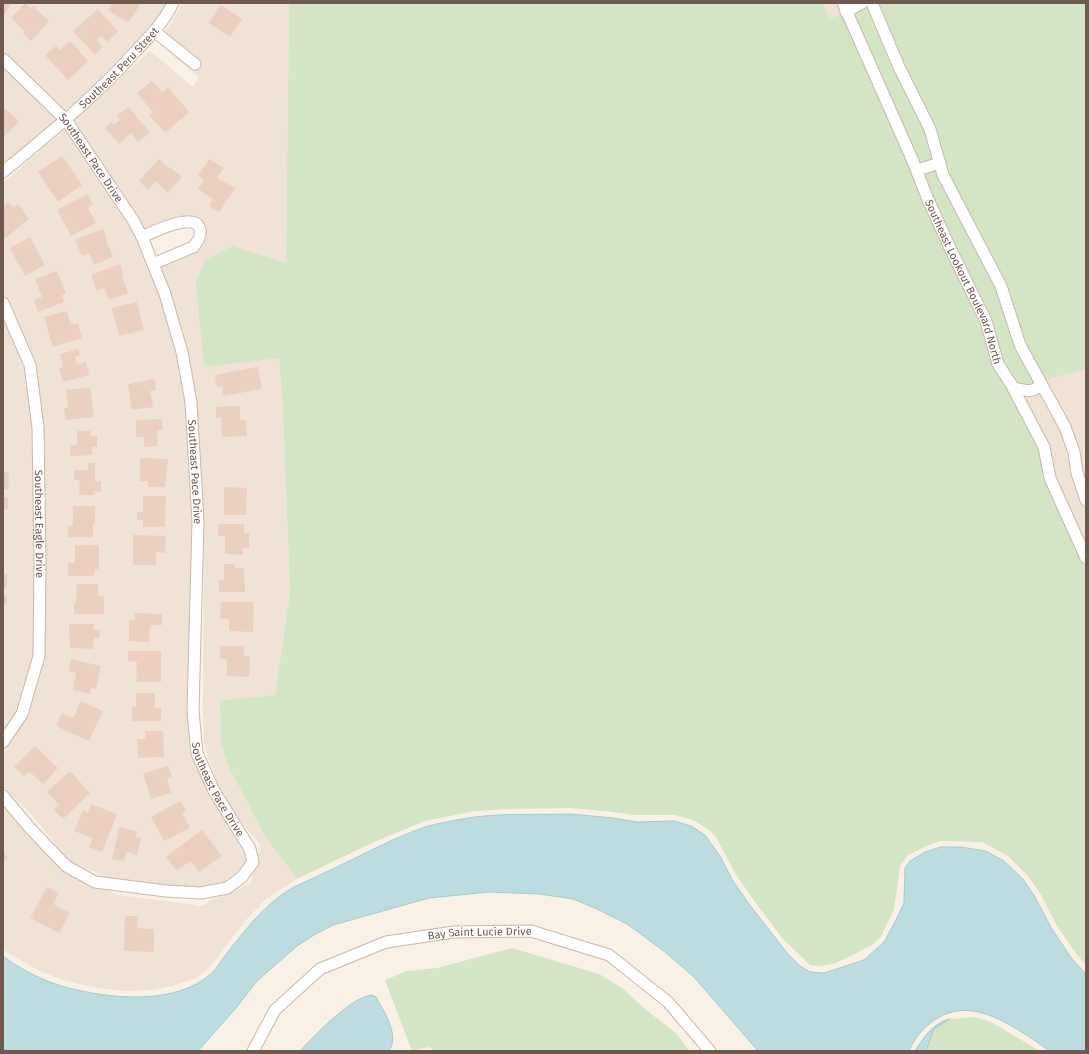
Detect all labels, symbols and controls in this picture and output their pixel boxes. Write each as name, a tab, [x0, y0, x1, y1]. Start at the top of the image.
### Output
street label: Southeast Peru Street	[77, 25, 162, 111]
street label: Southeast Pace Drive	[56, 111, 125, 205]
street label: Southeast Lookout Boulevard North	[922, 198, 1004, 366]
street label: Southeast Pace Drive	[185, 419, 204, 524]
street label: Southeast Eagle Drive	[32, 470, 46, 578]
street label: Southeast Pace Drive	[189, 742, 247, 839]
street label: Bay Saint Lucie Drive	[427, 925, 532, 943]

